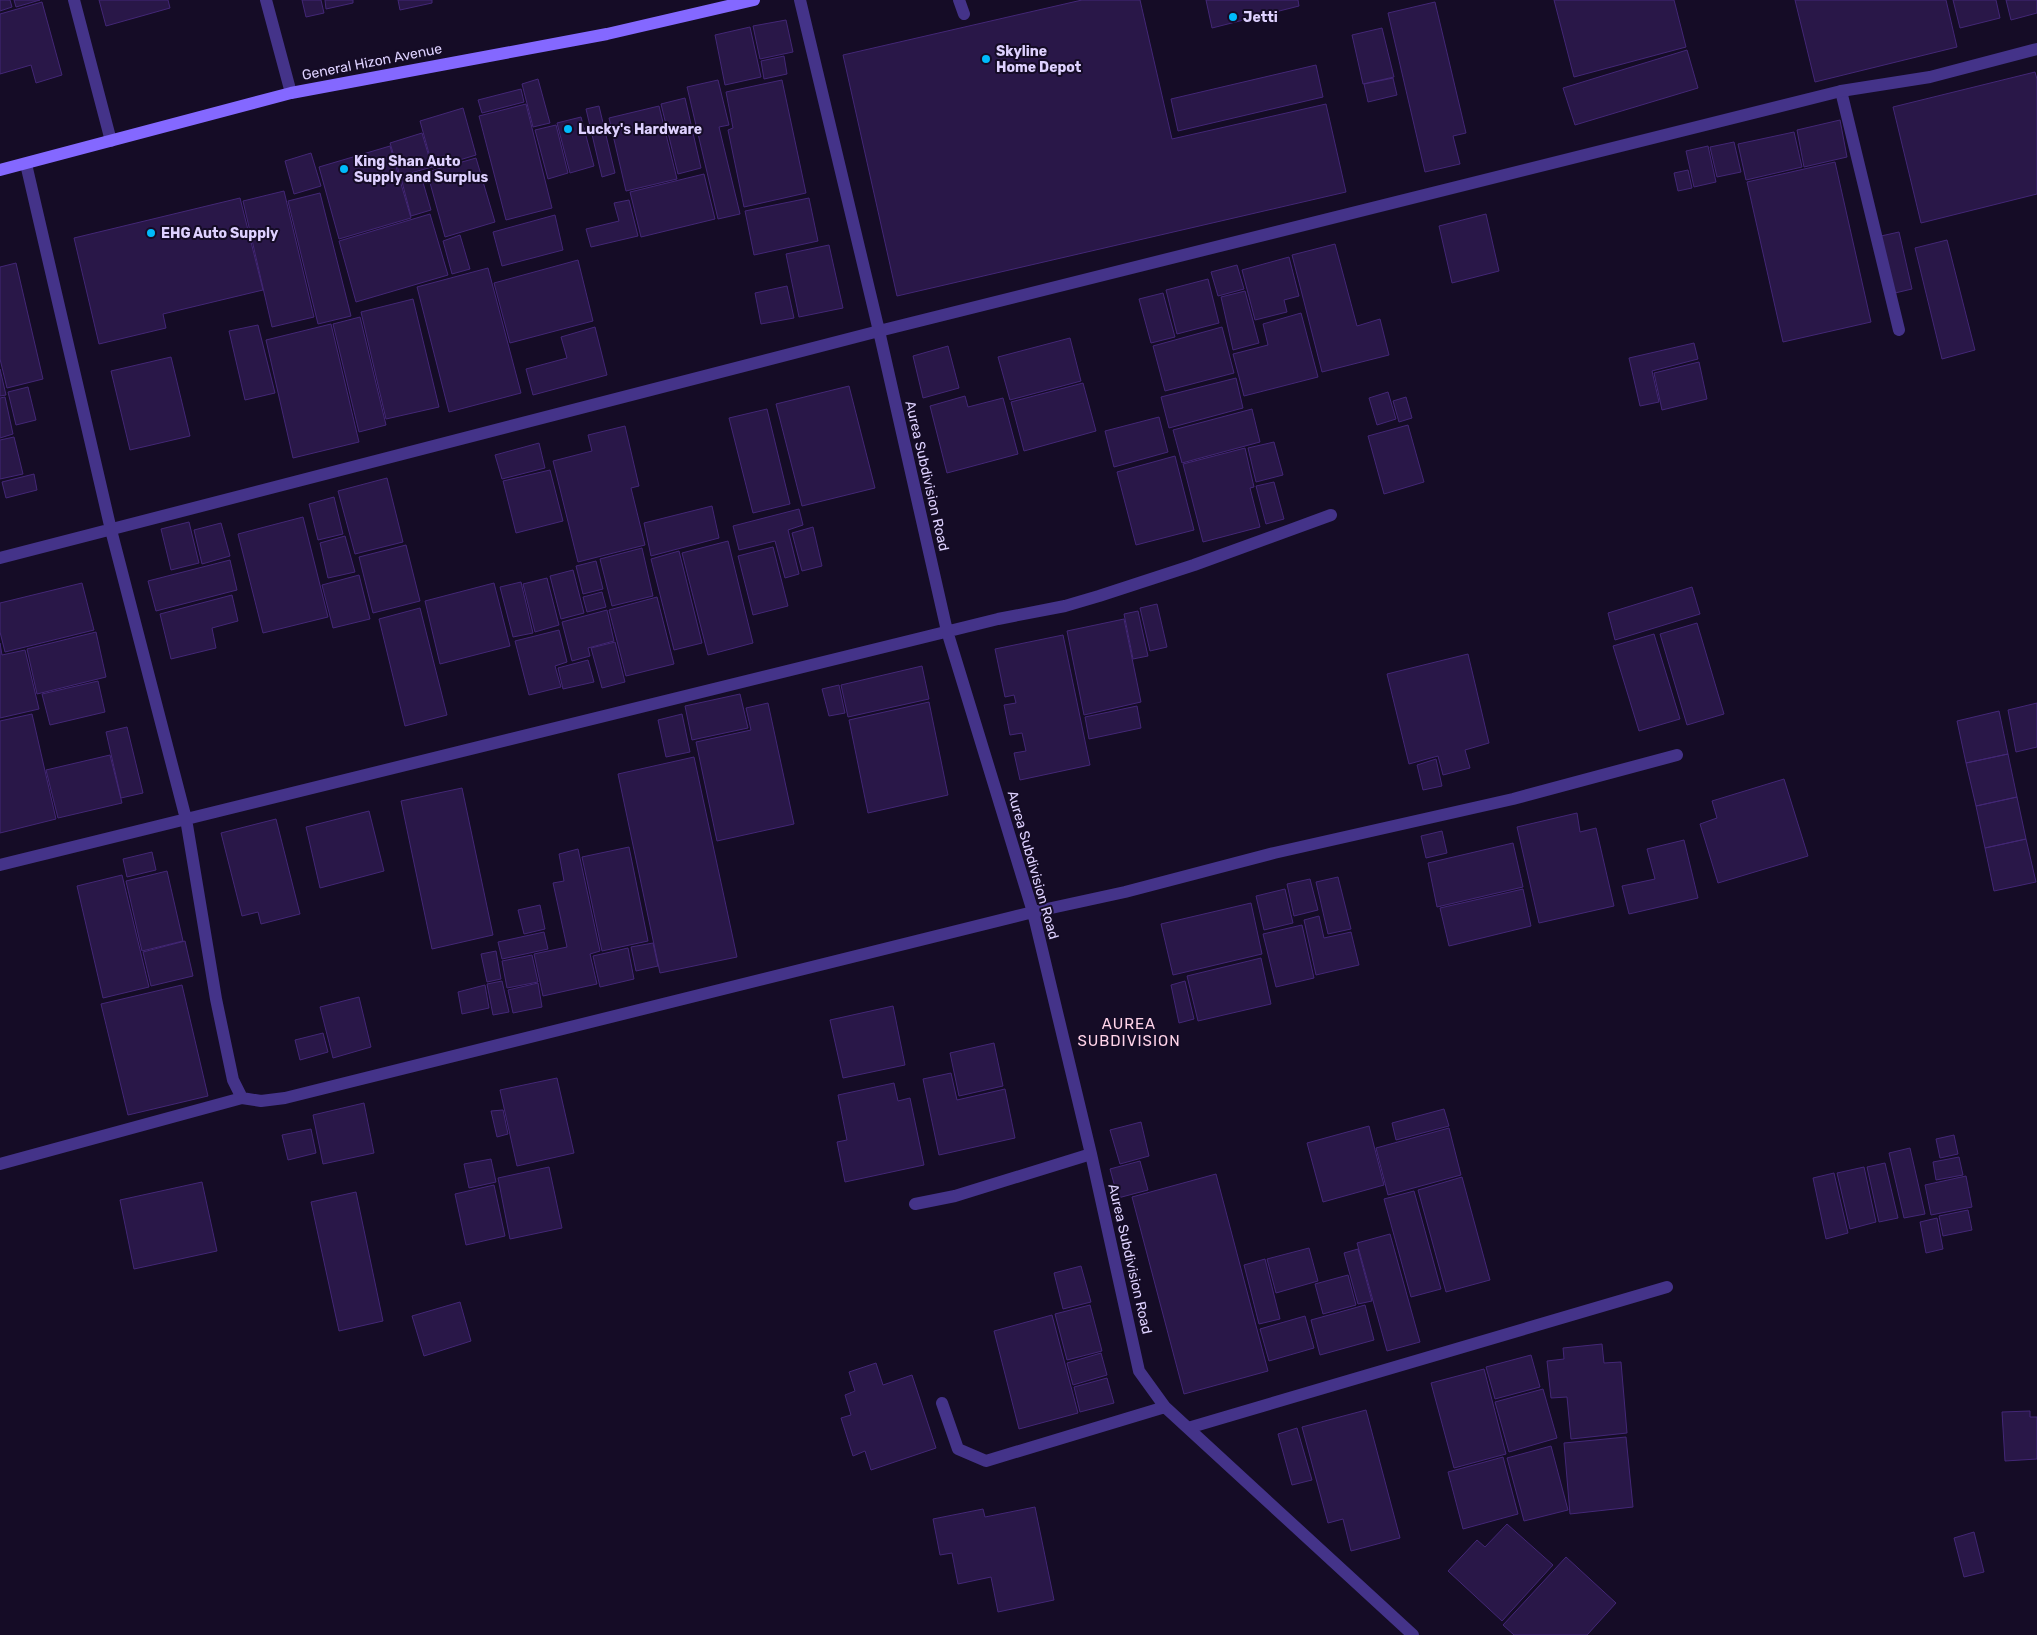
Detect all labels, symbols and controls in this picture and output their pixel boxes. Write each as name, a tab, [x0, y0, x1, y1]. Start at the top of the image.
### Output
place label: Jetti	[1243, 9, 1278, 26]
marker: Jetti	[1227, 11, 1239, 23]
street label: General Hizon Avenue	[300, 40, 444, 84]
place label: Skyline Home Depot	[996, 43, 1082, 76]
marker: Skyline Home Depot	[980, 53, 992, 65]
place label: Lucky's Hardware	[578, 121, 702, 138]
marker: Lucky's Hardware	[562, 123, 574, 135]
place label: King Shan Auto Supply and Surplus	[354, 153, 488, 186]
marker: King Shan Auto Supply and Surplus	[338, 163, 350, 175]
place label: EHG Auto Supply	[161, 225, 279, 242]
marker: EHG Auto Supply	[145, 227, 157, 239]
street label: Aurea Subdivision Road	[901, 399, 953, 553]
street label: Aurea Subdivision Road	[1004, 789, 1062, 941]
district label: AUREA SUBDIVISION	[1077, 1015, 1181, 1050]
street label: Aurea Subdivision Road	[1104, 1182, 1156, 1336]

